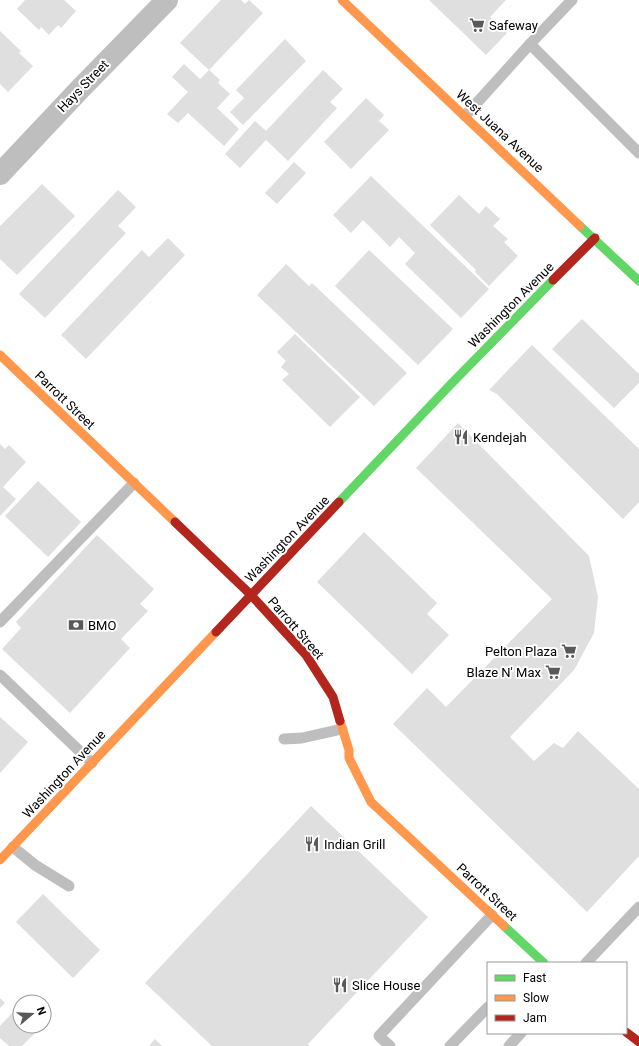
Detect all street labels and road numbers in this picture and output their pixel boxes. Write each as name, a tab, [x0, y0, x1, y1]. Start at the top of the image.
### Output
street label: Hays Street	[54, 57, 112, 115]
street label: West Juana Avenue	[453, 87, 547, 175]
street label: Washington Avenue	[465, 259, 557, 351]
street label: Parrott Street	[32, 368, 98, 432]
street label: Washington Avenue	[242, 493, 332, 585]
street label: Parrott Street	[265, 594, 327, 662]
street label: Washington Avenue	[20, 727, 109, 821]
street label: Parrott Street	[454, 860, 520, 924]

